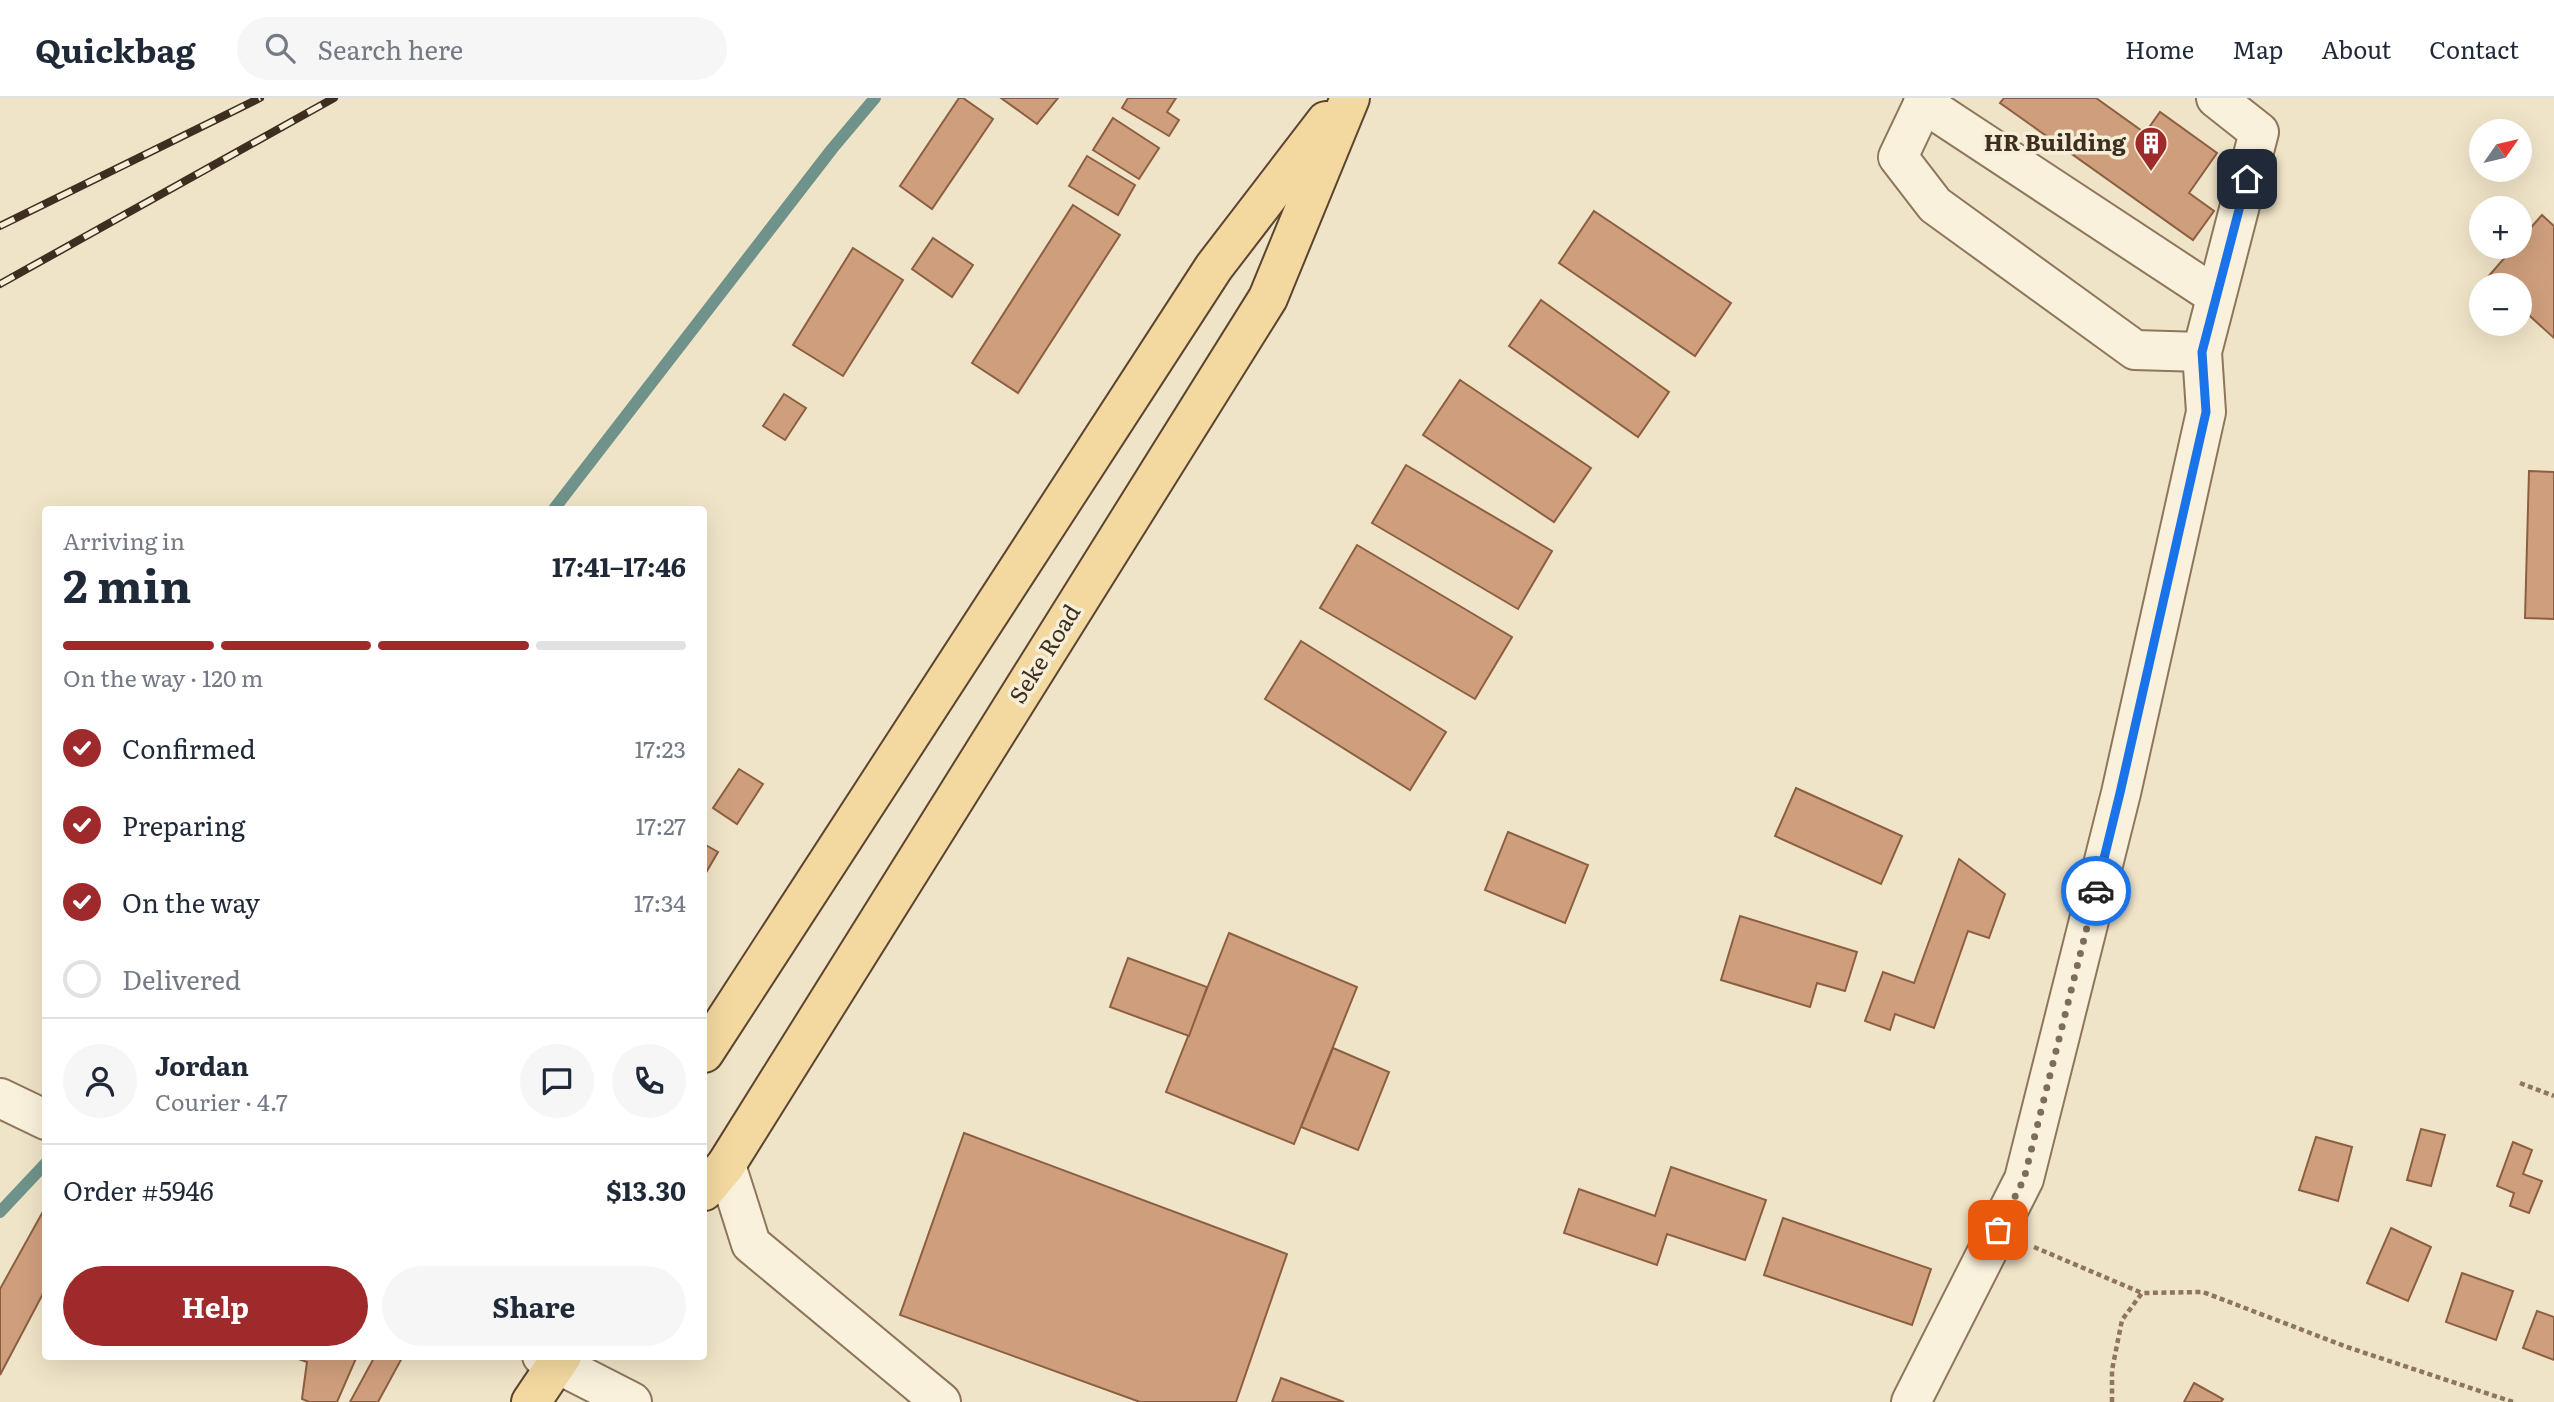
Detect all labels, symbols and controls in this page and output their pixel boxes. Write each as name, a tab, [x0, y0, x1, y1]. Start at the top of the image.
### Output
search box	[237, 17, 727, 80]
text: Quickbag	[35, 24, 195, 73]
icon: search	[261, 29, 299, 67]
text: Search here	[317, 29, 463, 68]
text: Home	[2125, 31, 2194, 66]
text: Map	[2232, 31, 2283, 66]
text: About	[2321, 31, 2391, 66]
text: Contact	[2429, 31, 2519, 66]
north arrow	[2469, 119, 2532, 182]
map controls	[2469, 119, 2532, 336]
place label: HR Building	[1984, 124, 2127, 158]
building icon: HR Building	[2132, 124, 2170, 173]
pin	[2217, 149, 2277, 209]
icon: home	[2228, 160, 2266, 198]
button: +	[2469, 196, 2532, 259]
button: −	[2469, 273, 2532, 336]
text: Arriving in	[63, 523, 185, 557]
text: 17:41–17:46	[552, 546, 686, 585]
text: 2 min	[63, 549, 192, 617]
street label: Seke Road	[999, 597, 1087, 709]
text: On the way · 120 m	[63, 660, 263, 694]
text: Confirmed	[122, 728, 256, 767]
icon: check	[63, 729, 101, 767]
text: 17:23	[635, 731, 686, 765]
text: Preparing	[122, 805, 245, 844]
icon: check	[63, 806, 101, 844]
text: 17:27	[636, 808, 686, 842]
courier	[2061, 856, 2131, 926]
icon: car	[2077, 872, 2115, 910]
text: On the way	[122, 882, 260, 921]
icon: check	[63, 883, 101, 921]
text: 17:34	[634, 885, 686, 919]
text: Delivered	[122, 959, 241, 998]
button: person	[63, 1044, 137, 1118]
button: chat	[520, 1044, 594, 1118]
button: phone	[612, 1044, 686, 1118]
text: Jordan	[155, 1045, 249, 1084]
text: Courier · 4.7	[155, 1084, 288, 1118]
text: Order #5946	[63, 1170, 214, 1209]
text: $13.30	[606, 1170, 686, 1209]
pin	[1968, 1200, 2028, 1260]
icon: bag	[1979, 1211, 2017, 1249]
button: Help	[63, 1266, 368, 1346]
button: Share	[382, 1266, 686, 1346]

